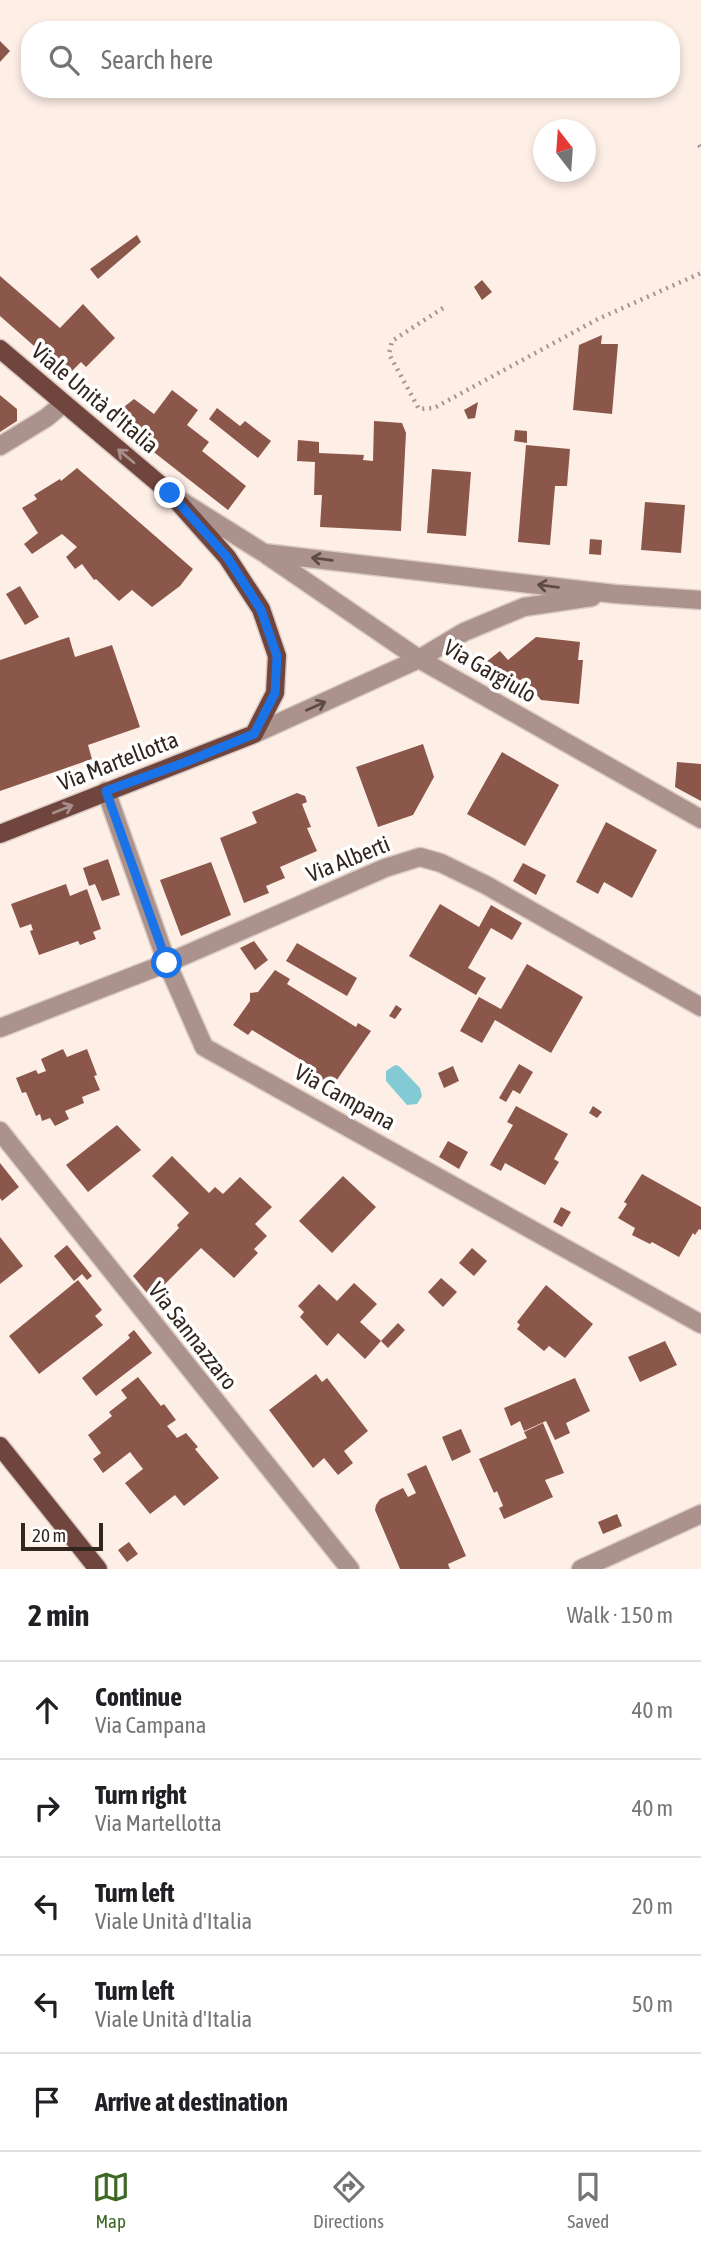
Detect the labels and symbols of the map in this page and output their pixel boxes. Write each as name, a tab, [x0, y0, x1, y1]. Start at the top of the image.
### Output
north arrow	[533, 119, 596, 182]
street label: Viale Unità d'Italia	[26, 338, 164, 458]
one-way arrow	[117, 449, 135, 464]
route end	[154, 477, 185, 508]
one-way arrow	[311, 553, 334, 566]
one-way arrow	[537, 579, 560, 592]
street label: Via Gargiulo	[439, 634, 541, 708]
one-way arrow	[305, 699, 326, 712]
street label: Via Martellotta	[54, 726, 182, 796]
one-way arrow	[52, 801, 74, 814]
street label: Via Alberti	[303, 831, 393, 887]
route start	[151, 947, 182, 978]
street label: Via Campana	[290, 1059, 400, 1135]
street label: Via Sannazzaro	[143, 1277, 243, 1395]
scale bar	[21, 1520, 103, 1552]

